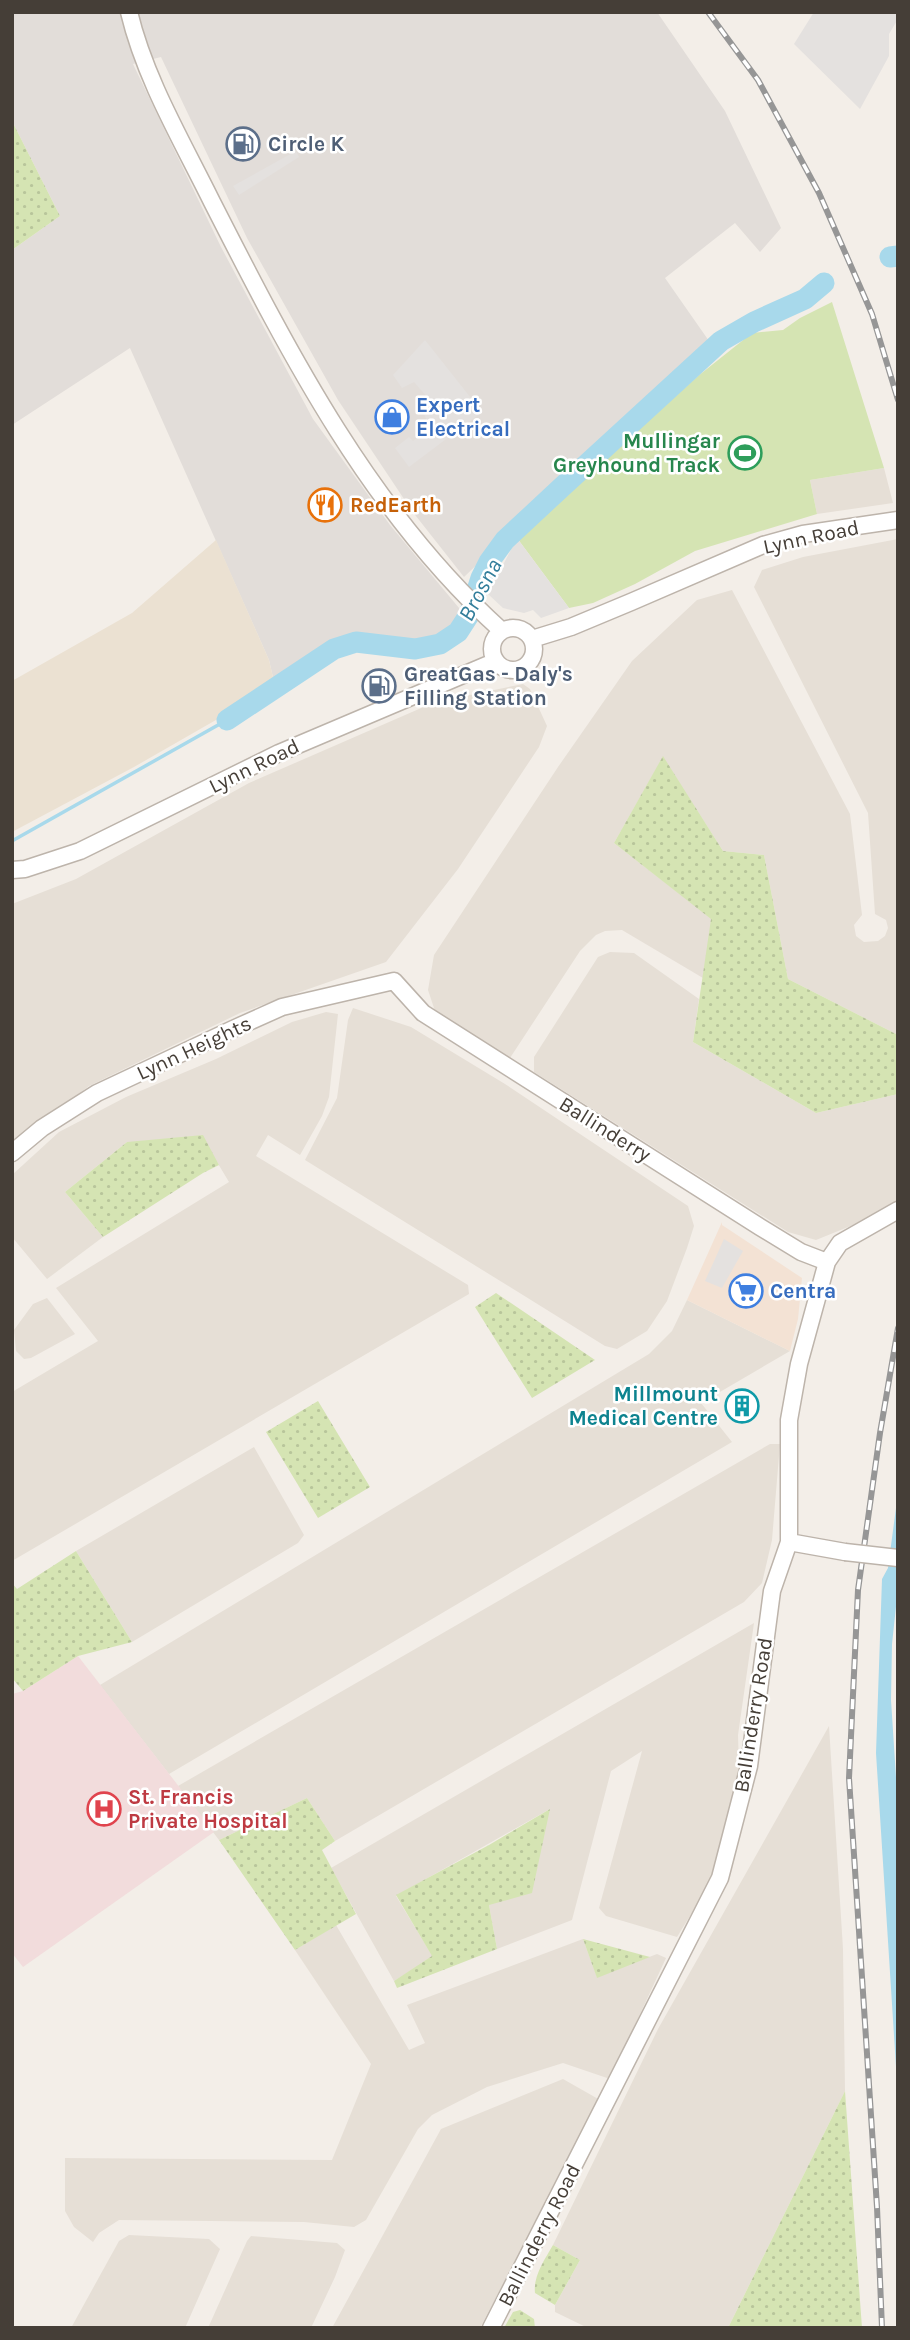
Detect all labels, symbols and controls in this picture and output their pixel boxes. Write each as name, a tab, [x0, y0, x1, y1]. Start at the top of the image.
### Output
fuel station icon: Circle K	[224, 125, 262, 163]
place label: Circle K	[268, 132, 344, 156]
place label: Expert Electrical	[416, 393, 510, 441]
shop icon: Expert Electrical	[373, 398, 411, 436]
place label: Mullingar Greyhound Track	[553, 429, 721, 477]
sports icon: Mullingar Greyhound Track	[726, 434, 764, 472]
restaurant icon: RedEarth	[306, 486, 344, 524]
place label: RedEarth	[350, 493, 442, 517]
street label: Lynn Road	[761, 515, 861, 559]
water label: Brosna	[452, 554, 508, 626]
place label: GreatGas - Daly's Filling Station	[404, 662, 573, 710]
fuel station icon: GreatGas - Daly's Filling Station	[360, 667, 398, 705]
street label: Lynn Road	[205, 734, 303, 798]
street label: Lynn Heights	[133, 1011, 255, 1085]
street label: Ballinderry	[555, 1091, 655, 1167]
supermarket icon: Centra	[727, 1272, 765, 1310]
place label: Centra	[770, 1279, 836, 1303]
place label: Millmount Medical Centre	[568, 1382, 718, 1430]
building icon: Millmount Medical Centre	[723, 1387, 761, 1425]
street label: Ballinderry Road	[729, 1636, 777, 1794]
place label: St. Francis Private Hospital	[128, 1785, 288, 1833]
hospital icon: St. Francis Private Hospital	[85, 1790, 123, 1828]
street label: Ballinderry Road	[493, 2160, 585, 2310]

